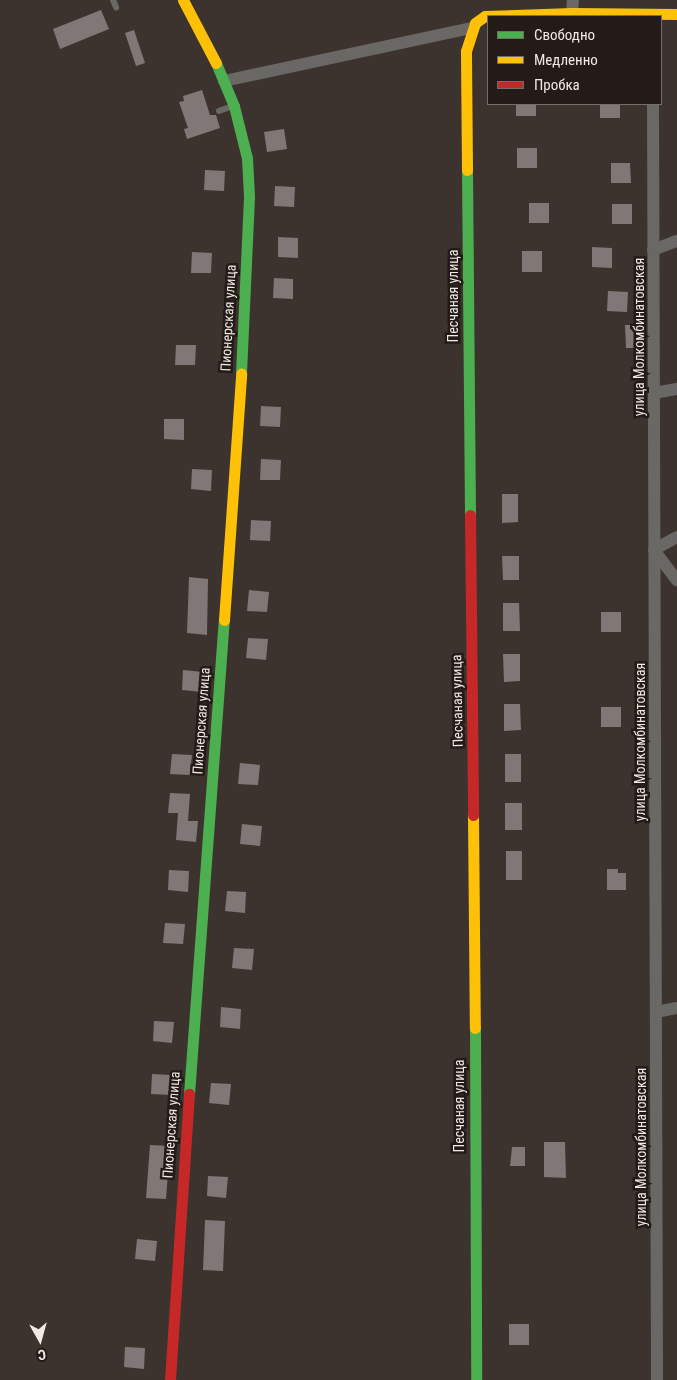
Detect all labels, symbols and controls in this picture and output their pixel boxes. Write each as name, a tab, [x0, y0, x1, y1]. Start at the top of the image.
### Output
legend	[487, 15, 662, 105]
text: Свободно	[534, 26, 595, 44]
text: Медленно	[534, 51, 598, 69]
text: Пробка	[534, 76, 580, 94]
street label: Песчаная улица	[445, 250, 461, 342]
street label: улица Молкомбинатовская	[631, 258, 647, 416]
street label: Пионерская улица	[217, 264, 239, 372]
street label: Песчаная улица	[448, 654, 466, 748]
street label: улица Молкомбинатовская	[632, 663, 648, 821]
street label: Пионерская улица	[189, 667, 213, 775]
street label: Песчаная улица	[451, 1060, 467, 1152]
street label: улица Молкомбинатовская	[633, 1068, 649, 1226]
street label: Пионерская улица	[159, 1071, 183, 1179]
north arrow	[15, 1315, 65, 1365]
text: С	[37, 1346, 47, 1363]

